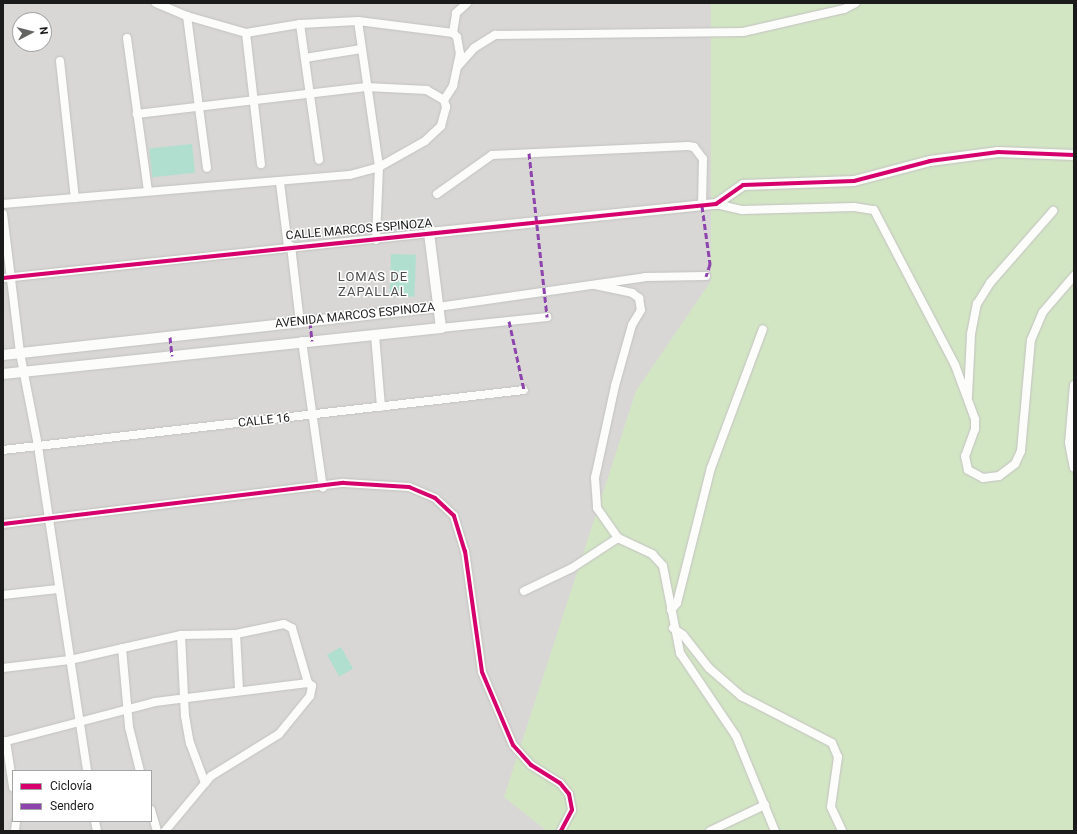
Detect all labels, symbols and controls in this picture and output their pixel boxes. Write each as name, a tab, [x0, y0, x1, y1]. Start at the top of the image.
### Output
north arrow	[12, 12, 52, 52]
text: N	[36, 26, 50, 35]
street label: CALLE MARCOS ESPINOZA	[285, 216, 433, 244]
district label: LOMAS DE ZAPALLAL	[338, 270, 408, 301]
street label: AVENIDA MARCOS ESPINOZA	[274, 300, 436, 332]
street label: CALLE 16	[237, 411, 291, 431]
legend	[12, 770, 152, 822]
text: Ciclovía	[50, 779, 92, 793]
text: Sendero	[50, 799, 94, 813]

